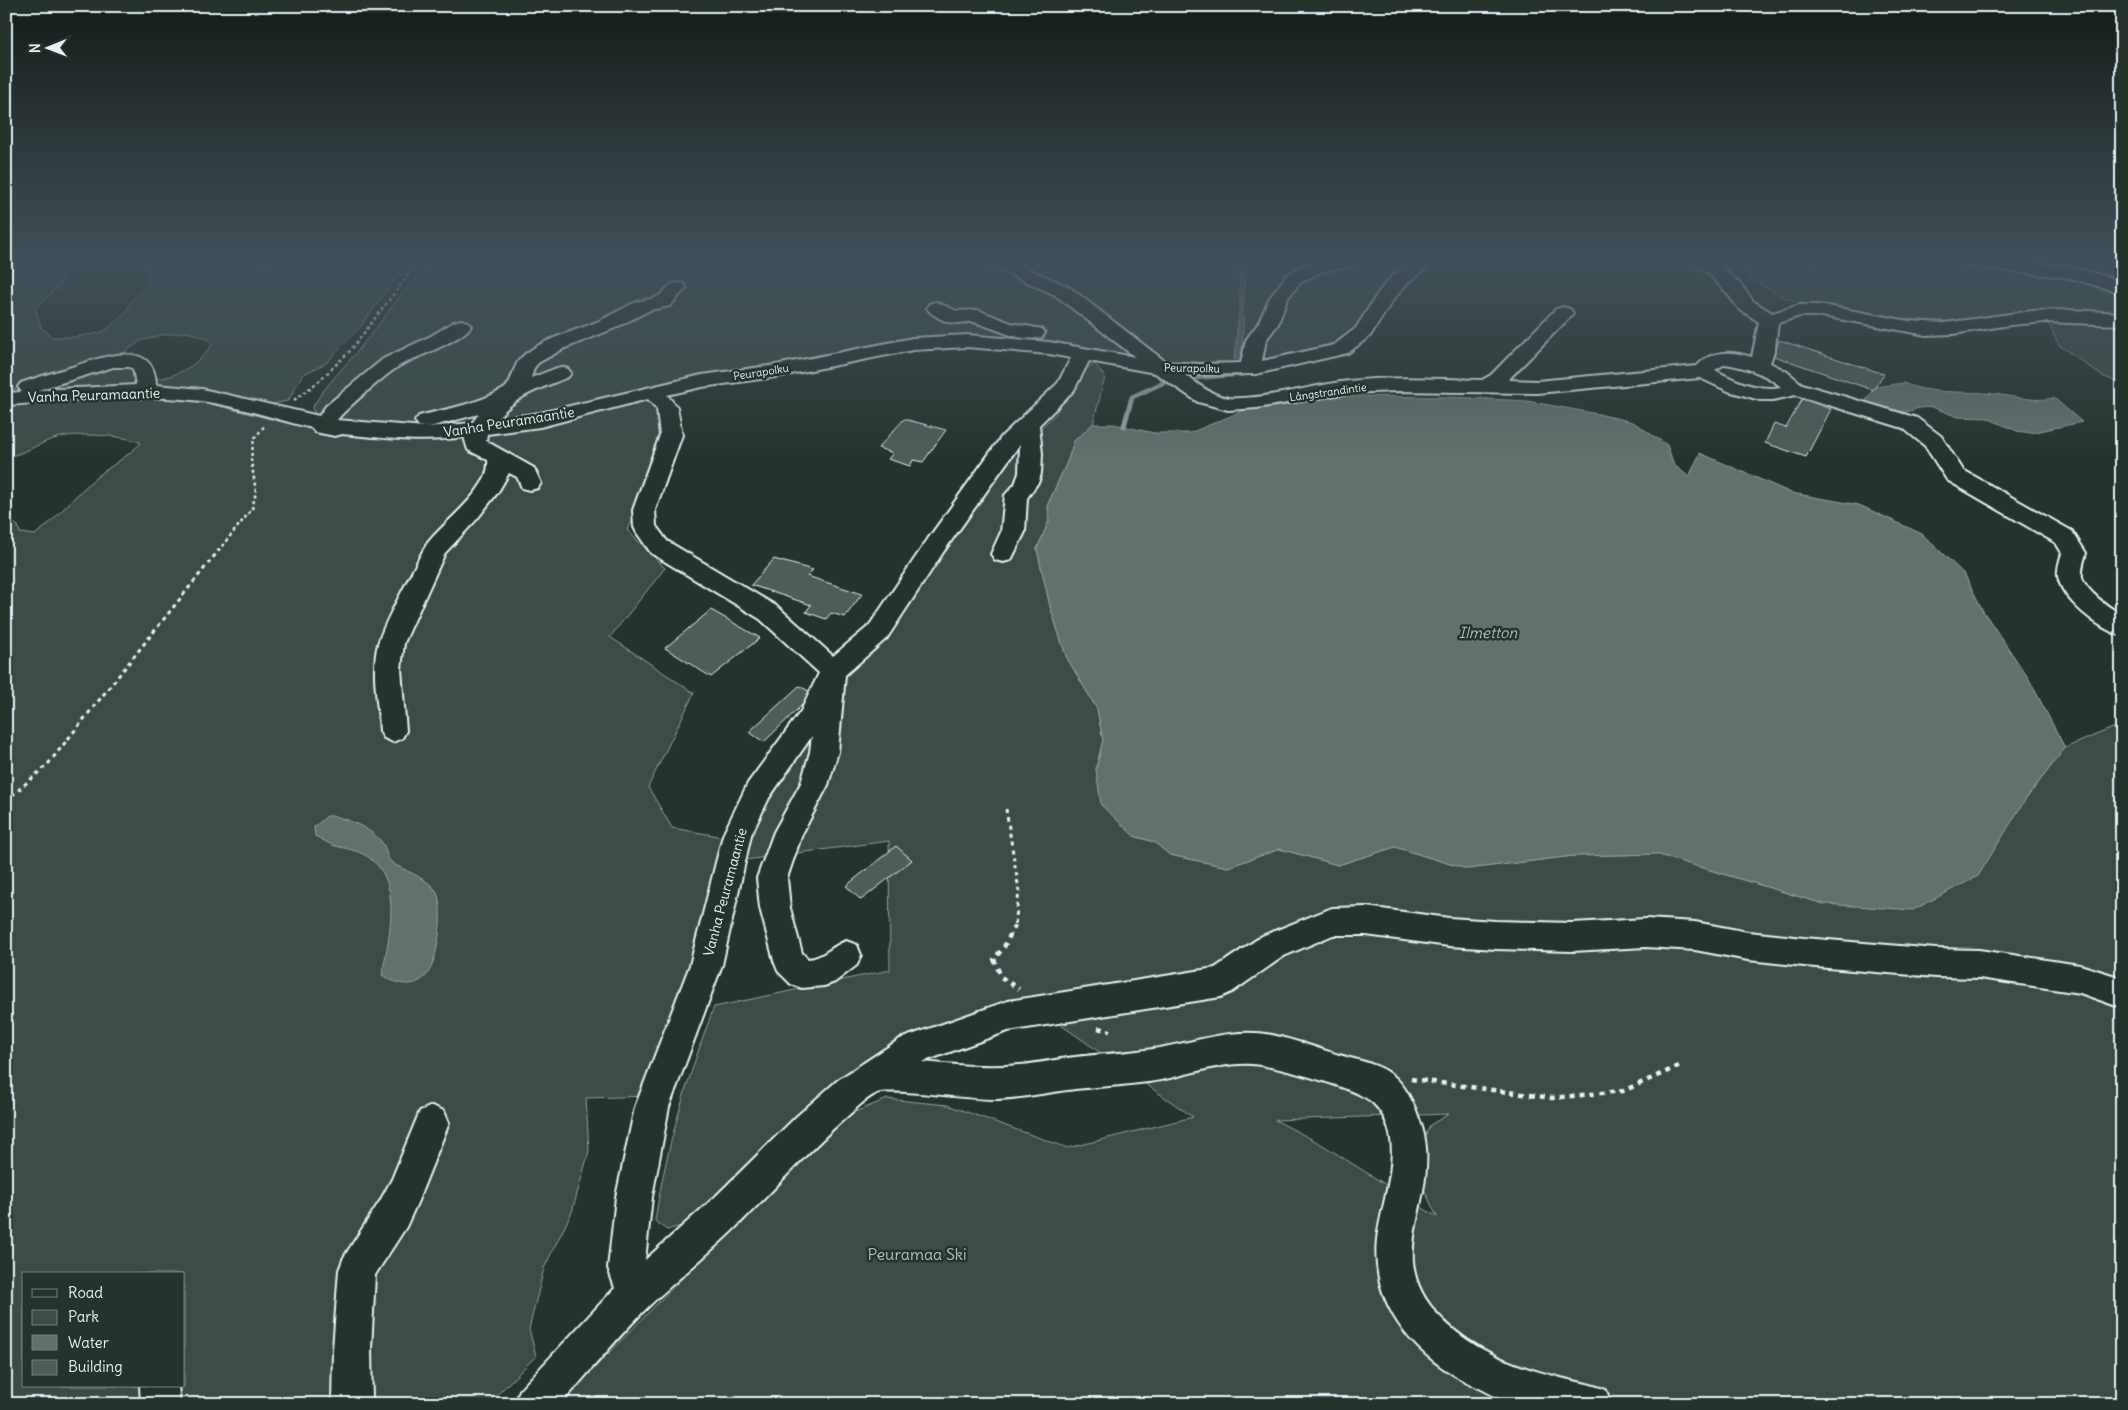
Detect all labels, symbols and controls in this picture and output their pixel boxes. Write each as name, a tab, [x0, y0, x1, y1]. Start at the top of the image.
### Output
north arrow	[22, 22, 72, 72]
text: N	[26, 43, 44, 53]
street label: Peurapolku	[732, 361, 790, 383]
street label: Peurapolku	[1164, 361, 1221, 375]
street label: Långstrandintie	[1289, 380, 1368, 404]
street label: Vanha Peuramaantie	[28, 384, 160, 406]
street label: Vanha Peuramaantie	[442, 403, 576, 441]
water label: Ilmetton	[1459, 623, 1517, 642]
street label: Vanha Peuramaantie	[699, 826, 751, 958]
park label: Peuramaa Ski	[867, 1244, 967, 1264]
legend	[22, 1272, 185, 1388]
text: Road	[68, 1283, 103, 1302]
text: Park	[68, 1307, 99, 1326]
text: Water	[68, 1333, 109, 1352]
text: Building	[68, 1357, 123, 1376]

